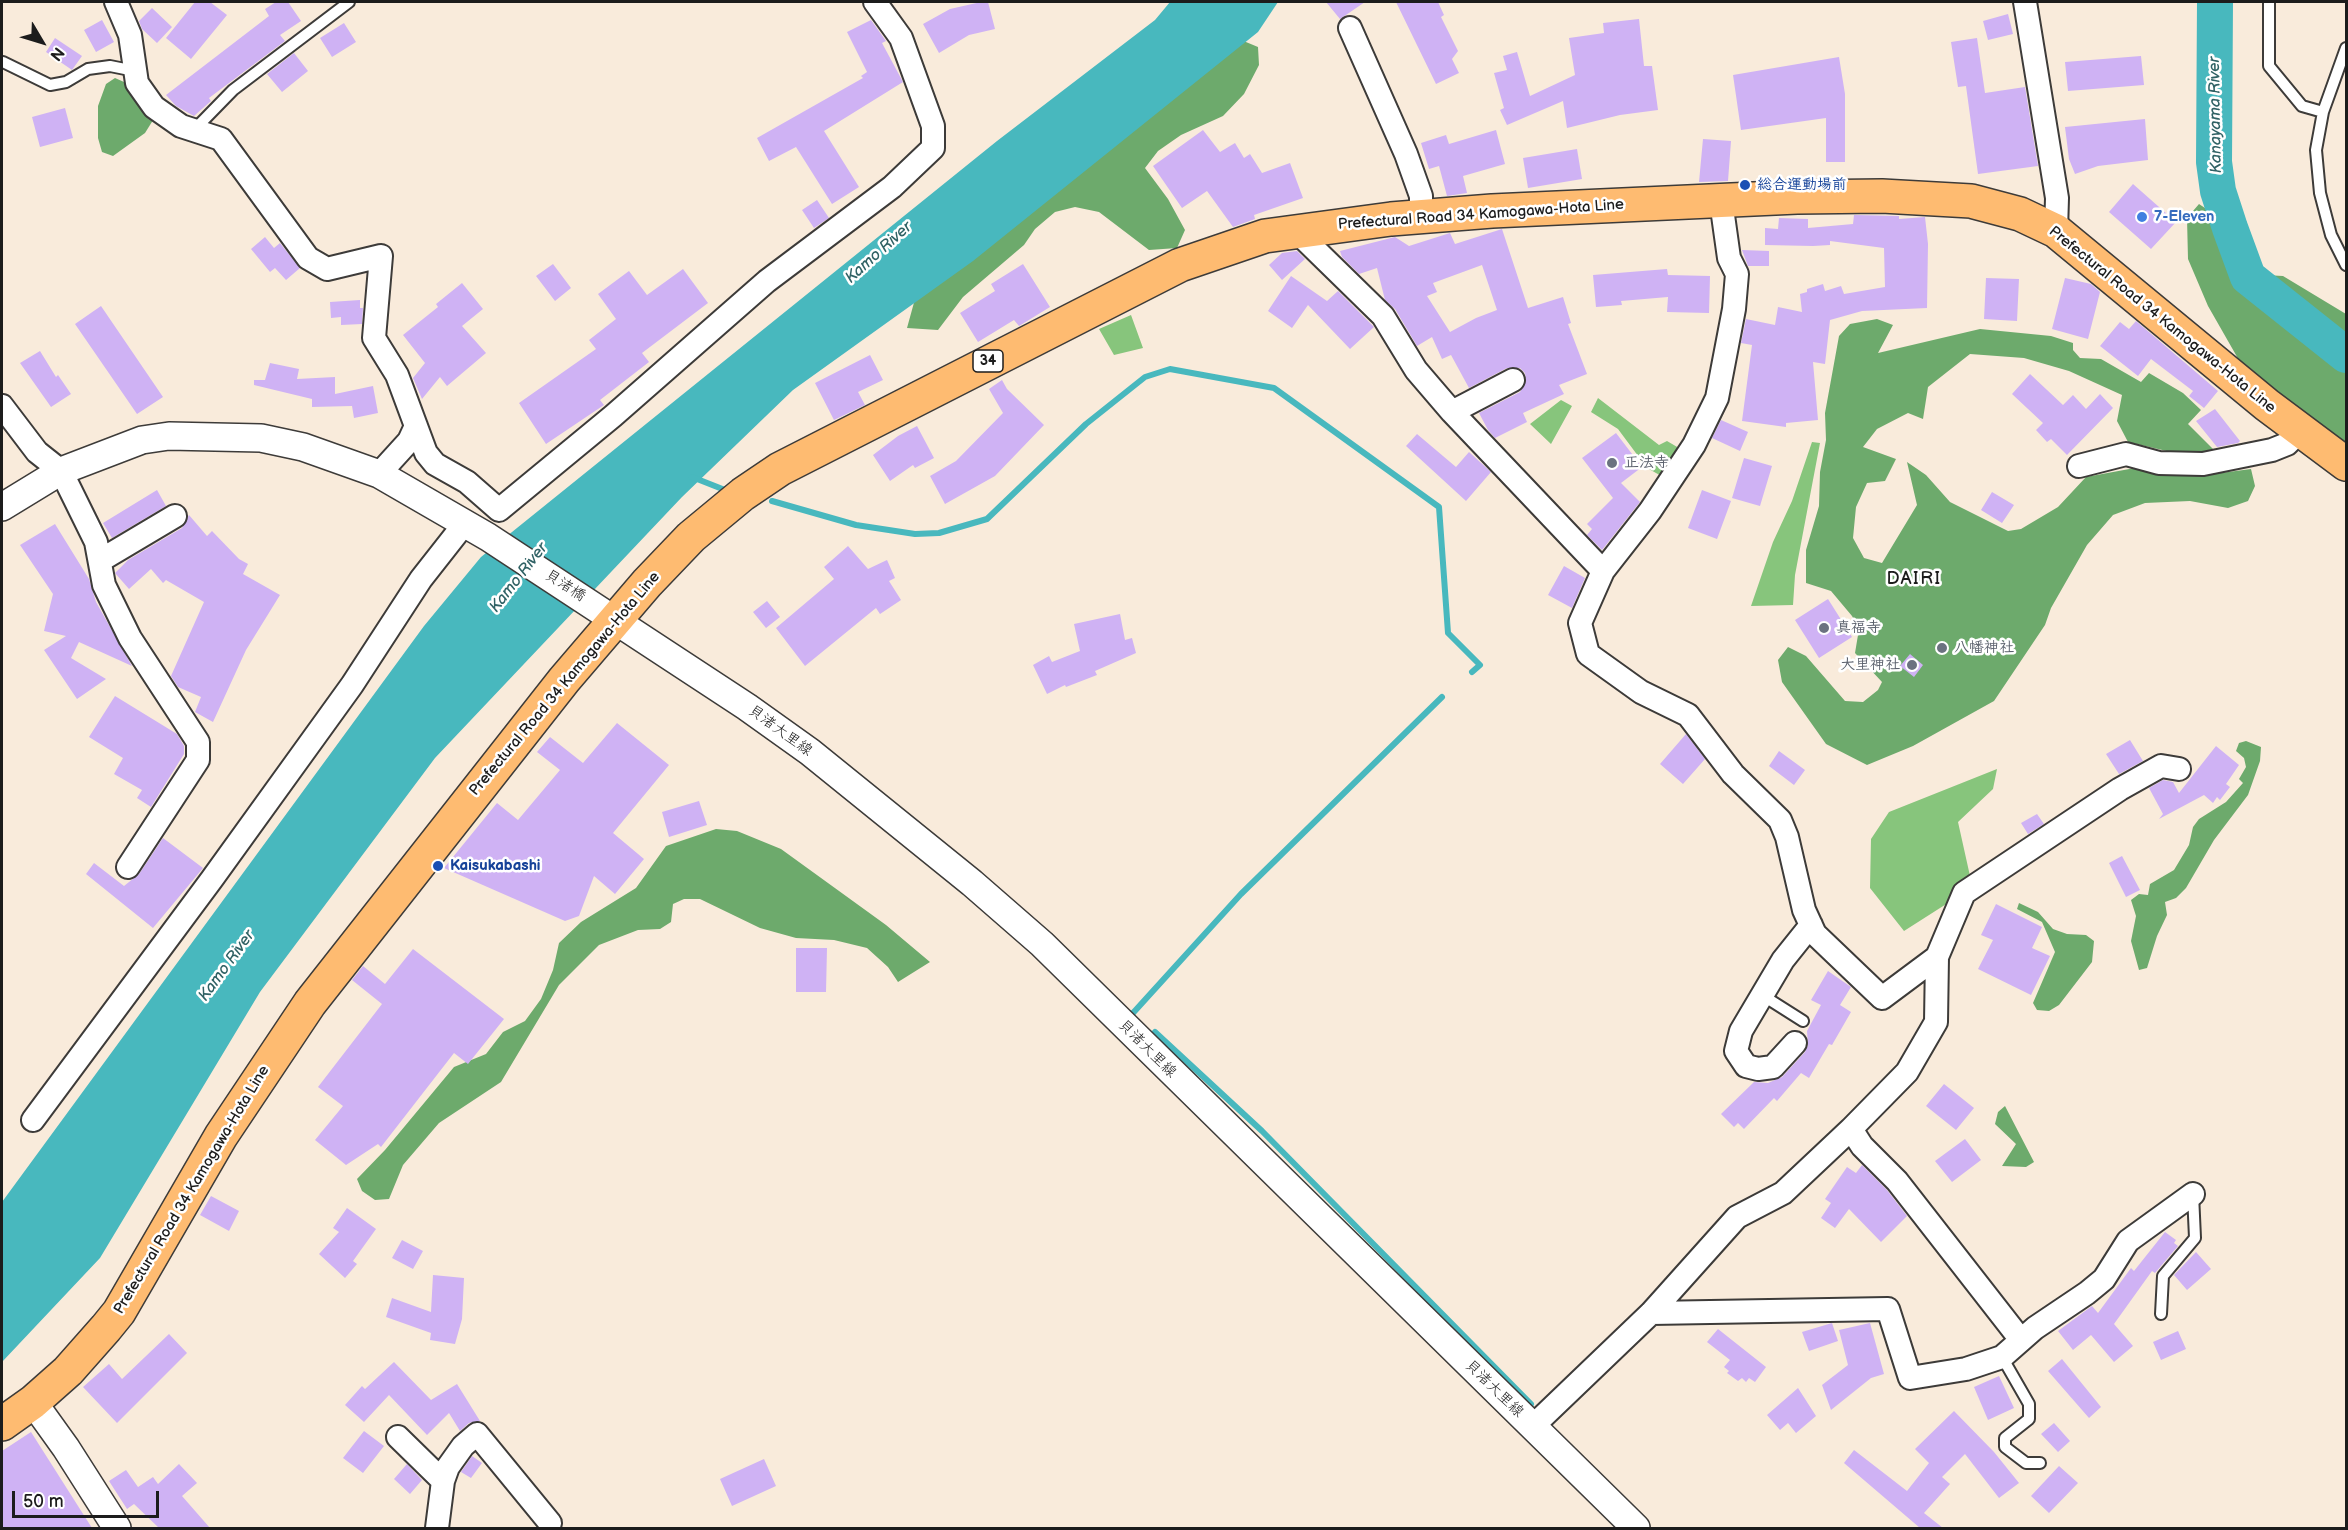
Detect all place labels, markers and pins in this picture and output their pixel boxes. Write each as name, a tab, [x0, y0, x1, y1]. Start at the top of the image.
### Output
place label: 総合運動場前	[1757, 176, 1847, 194]
marker: 総合運動場前	[1738, 178, 1752, 192]
place label: 7-Eleven	[2154, 208, 2214, 226]
marker: 7-Eleven	[2135, 210, 2149, 224]
place label: 正法寺	[1624, 454, 1669, 472]
marker: 正法寺	[1605, 456, 1619, 470]
place label: 真福寺	[1836, 619, 1881, 637]
marker: 真福寺	[1817, 621, 1831, 635]
place label: 八幡神社	[1954, 639, 2014, 657]
marker: 八幡神社	[1935, 641, 1949, 655]
place label: 大里神社	[1840, 656, 1900, 674]
marker: 大里神社	[1905, 658, 1919, 672]
place label: Kaisukabashi	[450, 857, 540, 875]
marker: Kaisukabashi	[431, 859, 445, 873]

